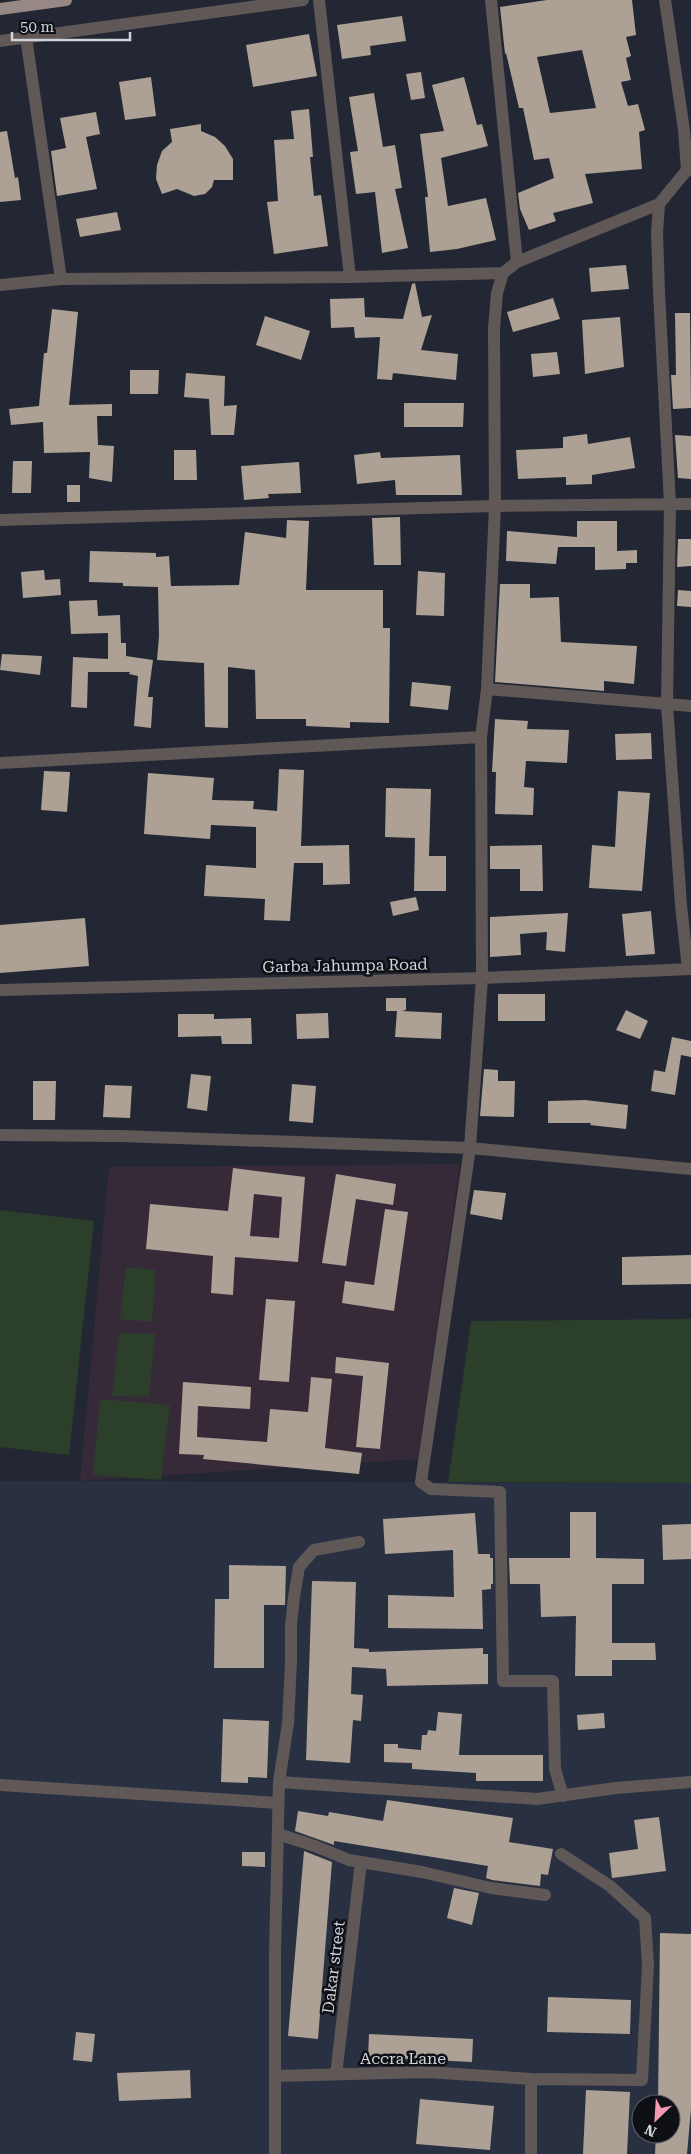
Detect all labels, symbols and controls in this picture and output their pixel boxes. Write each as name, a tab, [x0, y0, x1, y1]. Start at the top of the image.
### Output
scale bar	[12, 10, 130, 42]
text: 50 m	[20, 18, 55, 36]
street label: Garba Jahumpa Road	[262, 955, 428, 976]
street label: Dakar street	[318, 1919, 349, 2015]
street label: Accra Lane	[360, 2049, 446, 2068]
north arrow	[631, 2094, 681, 2144]
text: N	[642, 2121, 659, 2140]

